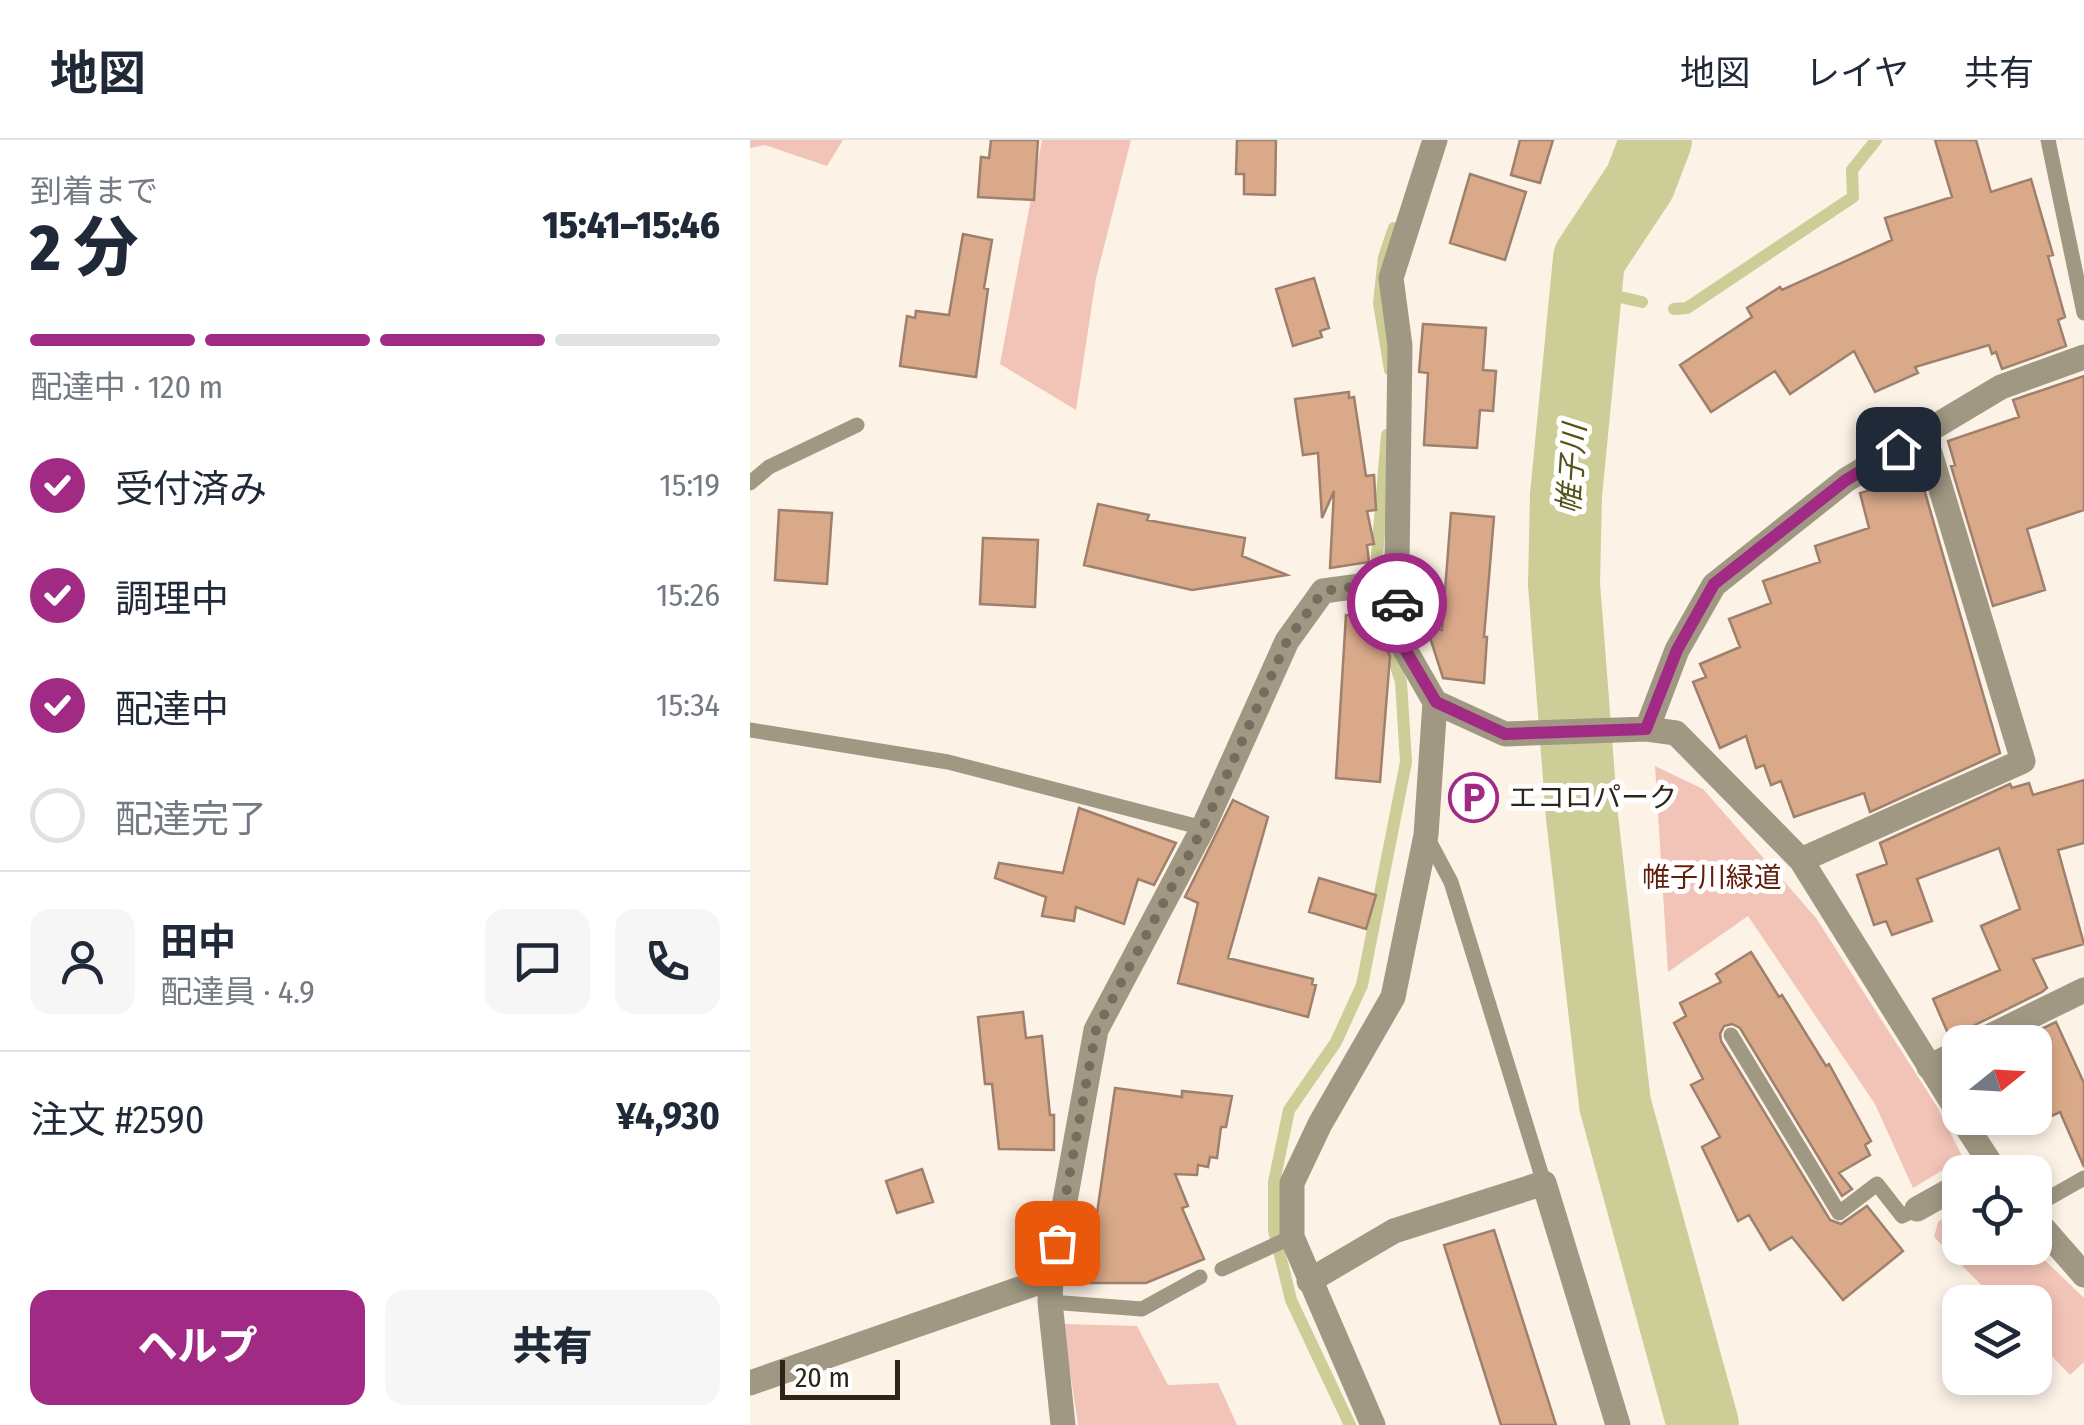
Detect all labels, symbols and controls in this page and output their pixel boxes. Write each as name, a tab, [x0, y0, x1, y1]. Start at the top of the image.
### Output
text: 地図	[50, 45, 146, 103]
text: 地図	[1680, 52, 1750, 94]
text: レイヤ	[1805, 52, 1909, 94]
text: 共有	[1964, 52, 2034, 94]
text: 到着まで	[30, 172, 158, 210]
text: 15:41–15:46	[543, 202, 720, 248]
text: 2 分	[30, 209, 139, 287]
text: 配達中 · 120 m	[30, 368, 223, 406]
pin	[1856, 407, 1941, 492]
water label: 帷子川	[1551, 420, 1593, 515]
icon: home	[1871, 422, 1926, 477]
icon: check	[30, 458, 85, 513]
text: 受付済み	[115, 466, 267, 512]
text: 15:19	[659, 466, 720, 504]
courier	[1347, 553, 1447, 653]
icon: check	[30, 568, 85, 623]
text: 調理中	[115, 576, 229, 622]
text: 15:26	[656, 576, 720, 614]
icon: car	[1370, 576, 1425, 631]
icon: check	[30, 678, 85, 733]
text: 配達中	[115, 686, 229, 732]
text: 15:34	[656, 686, 720, 724]
parking icon: エコロパーク	[1448, 771, 1500, 823]
place label: エコロパーク	[1509, 781, 1677, 814]
text: 配達完了	[115, 796, 267, 842]
park label: 帷子川緑道	[1642, 861, 1782, 894]
button: person	[30, 909, 135, 1014]
button: chat	[485, 909, 590, 1014]
button: phone	[615, 909, 720, 1014]
text: 田中	[160, 919, 236, 965]
text: 配達員 · 4.9	[160, 973, 315, 1011]
north arrow	[1942, 1025, 2052, 1135]
map controls	[1942, 1025, 2052, 1395]
text: ¥4,930	[616, 1093, 720, 1139]
text: 注文 #2590	[30, 1097, 204, 1143]
button: locate	[1942, 1155, 2052, 1265]
pin	[1015, 1201, 1100, 1286]
icon: bag	[1030, 1216, 1085, 1271]
button: layers	[1942, 1285, 2052, 1395]
button: ヘルプ	[30, 1290, 365, 1405]
button: 共有	[385, 1290, 720, 1405]
scale bar	[780, 1355, 900, 1400]
text: 20 m	[795, 1361, 850, 1394]

